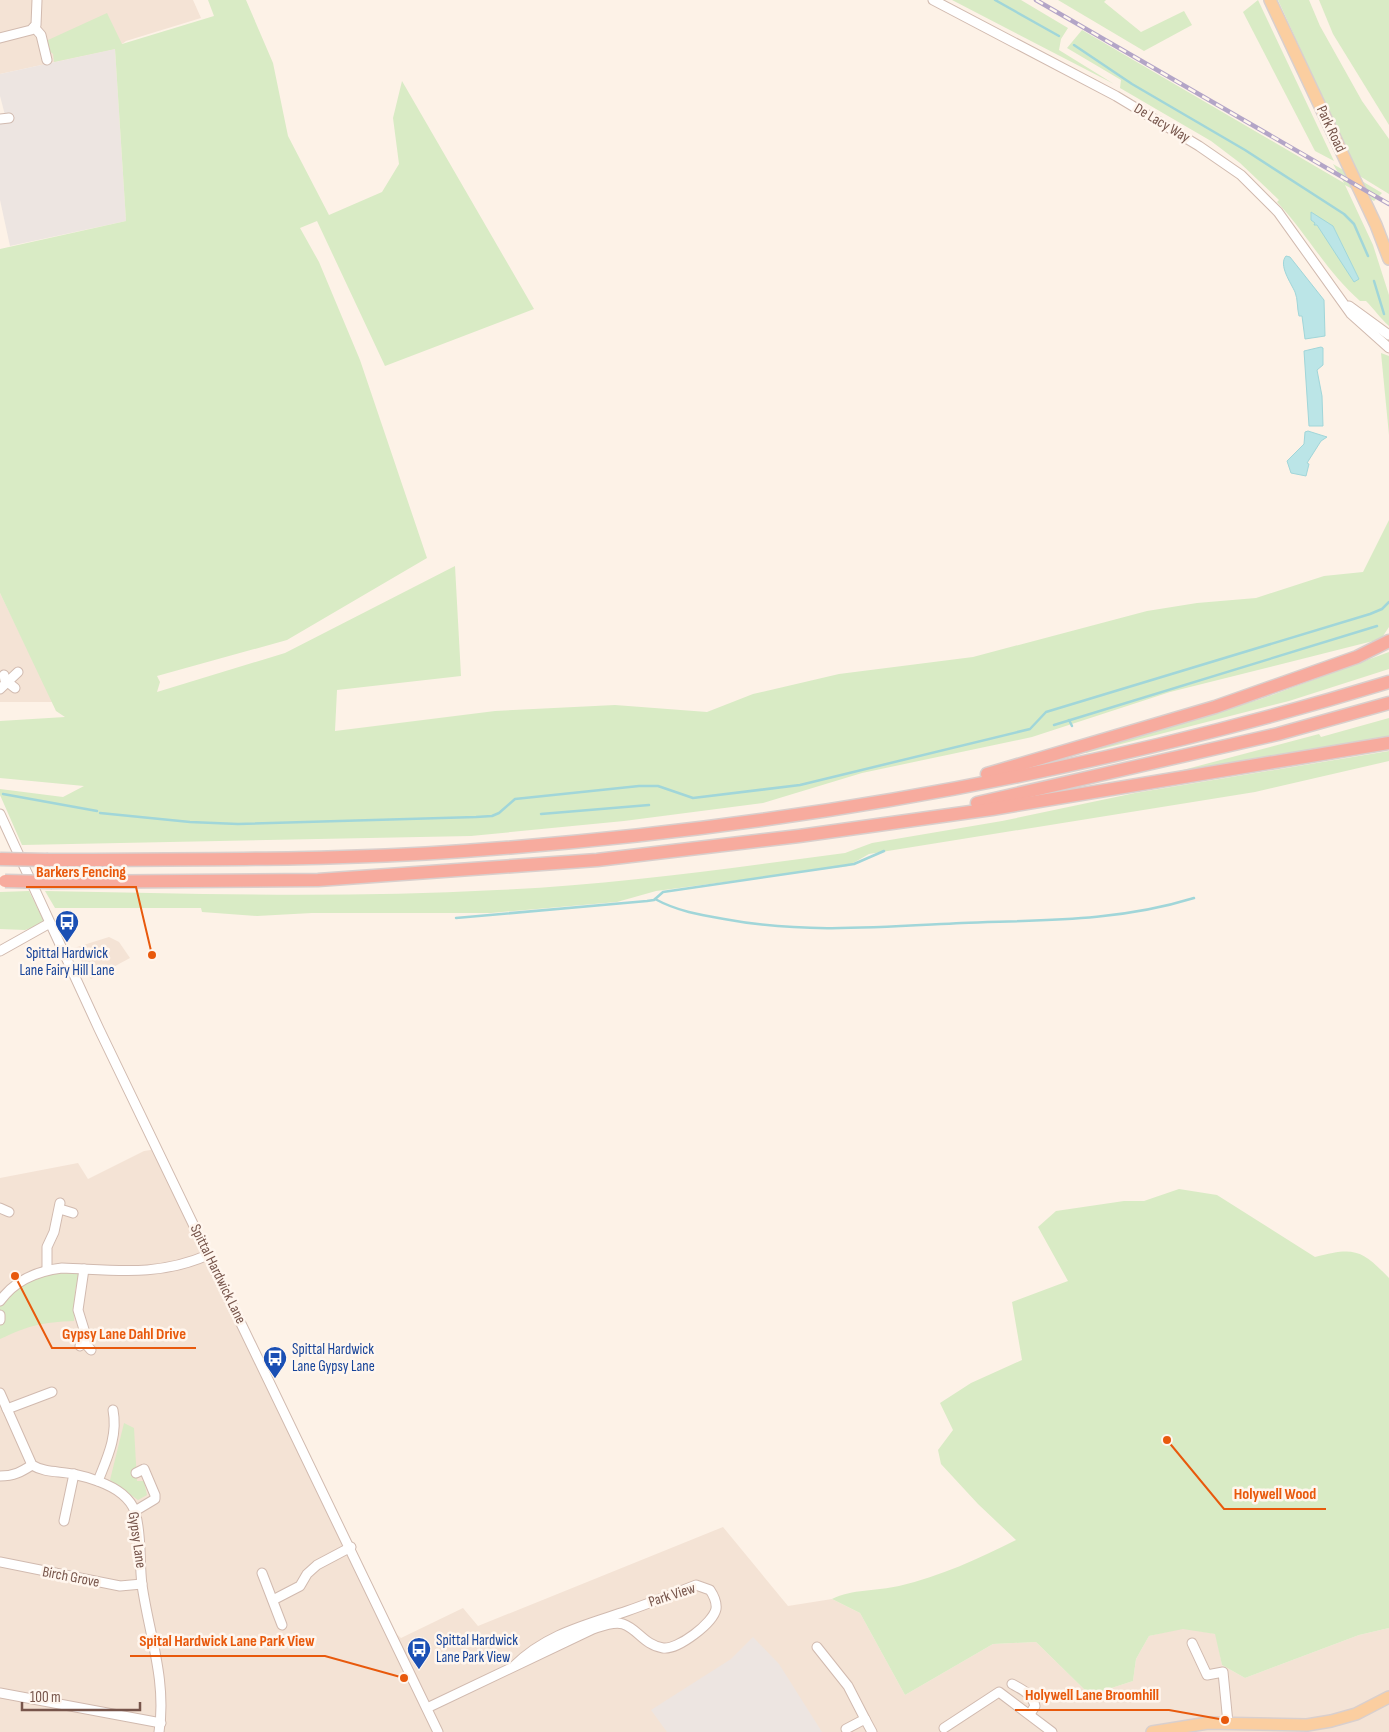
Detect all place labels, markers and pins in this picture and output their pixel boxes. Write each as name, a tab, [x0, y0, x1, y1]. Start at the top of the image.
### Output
callout: Barkers Fencing	[26, 856, 136, 887]
bus stop icon: Spittal Hardwick Lane Fairy Hill Lane	[54, 909, 80, 943]
place label: Spittal Hardwick Lane Fairy Hill Lane	[20, 944, 114, 980]
callout: Gypsy Lane Dahl Drive	[52, 1317, 196, 1348]
place label: Spittal Hardwick Lane Gypsy Lane	[292, 1340, 375, 1376]
bus stop icon: Spittal Hardwick Lane Gypsy Lane	[262, 1345, 288, 1379]
callout: Holywell Wood	[1224, 1478, 1326, 1509]
callout: Spital Hardwick Lane Park View	[130, 1625, 325, 1656]
place label: Spittal Hardwick Lane Park View	[436, 1631, 518, 1667]
bus stop icon: Spittal Hardwick Lane Park View	[406, 1636, 432, 1670]
callout: Holywell Lane Broomhill	[1015, 1679, 1169, 1710]

